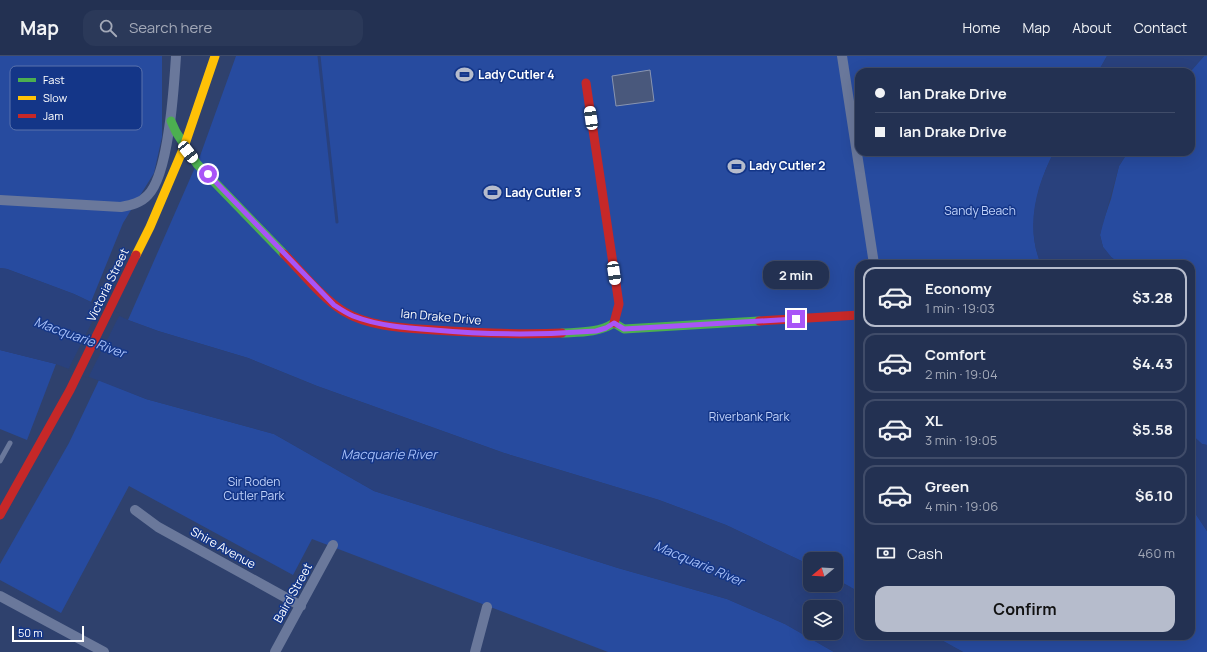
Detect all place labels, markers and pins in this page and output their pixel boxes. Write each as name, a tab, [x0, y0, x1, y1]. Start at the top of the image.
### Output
sports icon: Lady Cutler 4	[455, 65, 475, 85]
place label: Lady Cutler 4	[478, 66, 554, 83]
sports icon: Lady Cutler 2	[726, 156, 746, 176]
place label: Lady Cutler 2	[749, 157, 825, 174]
sports icon: Lady Cutler 3	[482, 183, 502, 203]
place label: Lady Cutler 3	[505, 184, 581, 201]

